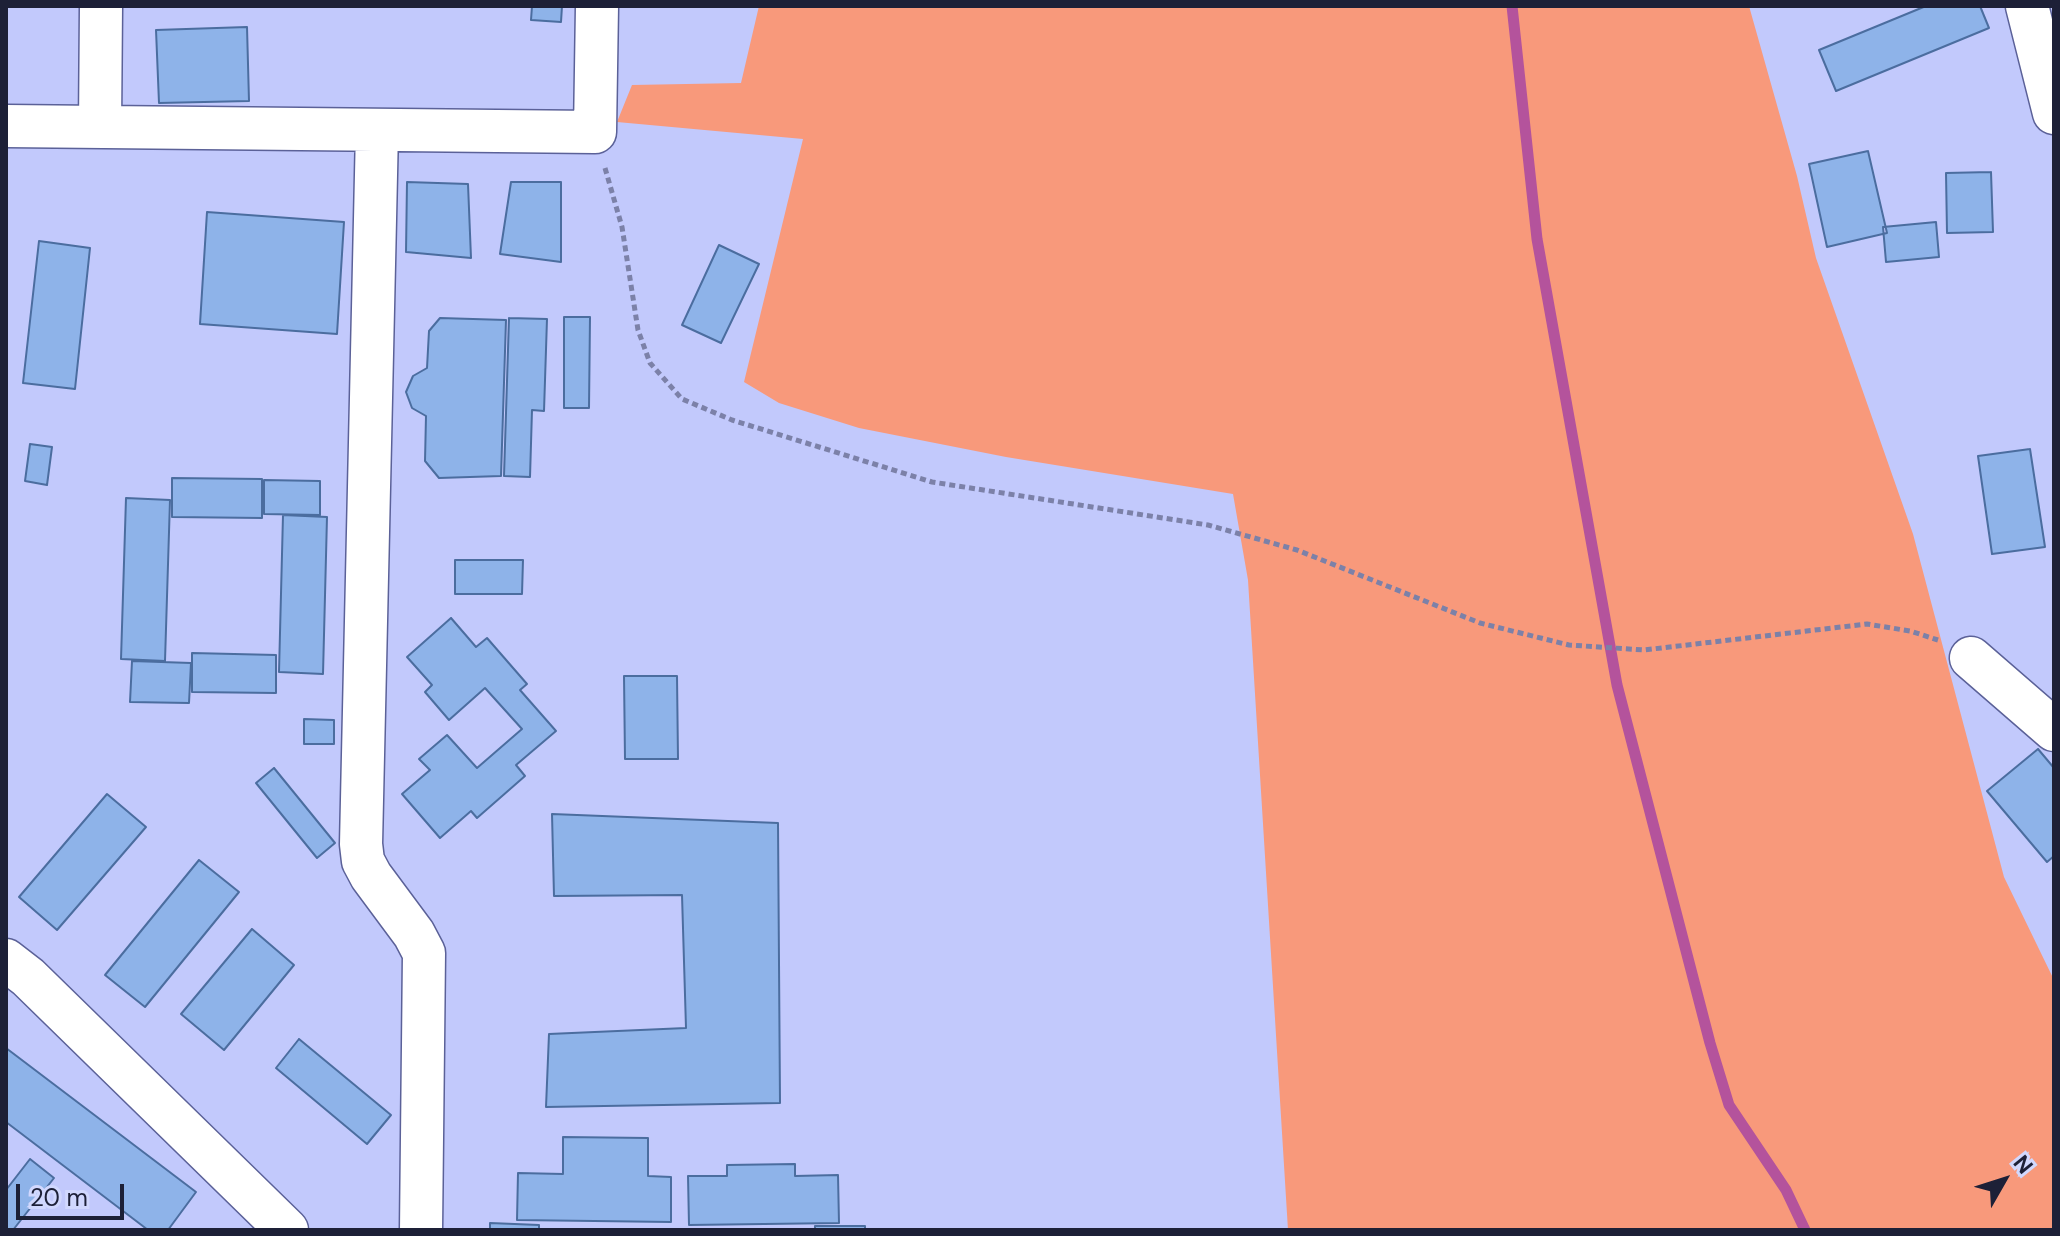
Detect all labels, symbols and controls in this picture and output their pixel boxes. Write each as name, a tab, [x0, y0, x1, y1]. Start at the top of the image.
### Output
north arrow	[1964, 1140, 2044, 1220]
text: N	[2007, 1149, 2039, 1180]
scale bar	[20, 1168, 128, 1218]
text: 20 m	[30, 1182, 88, 1213]

